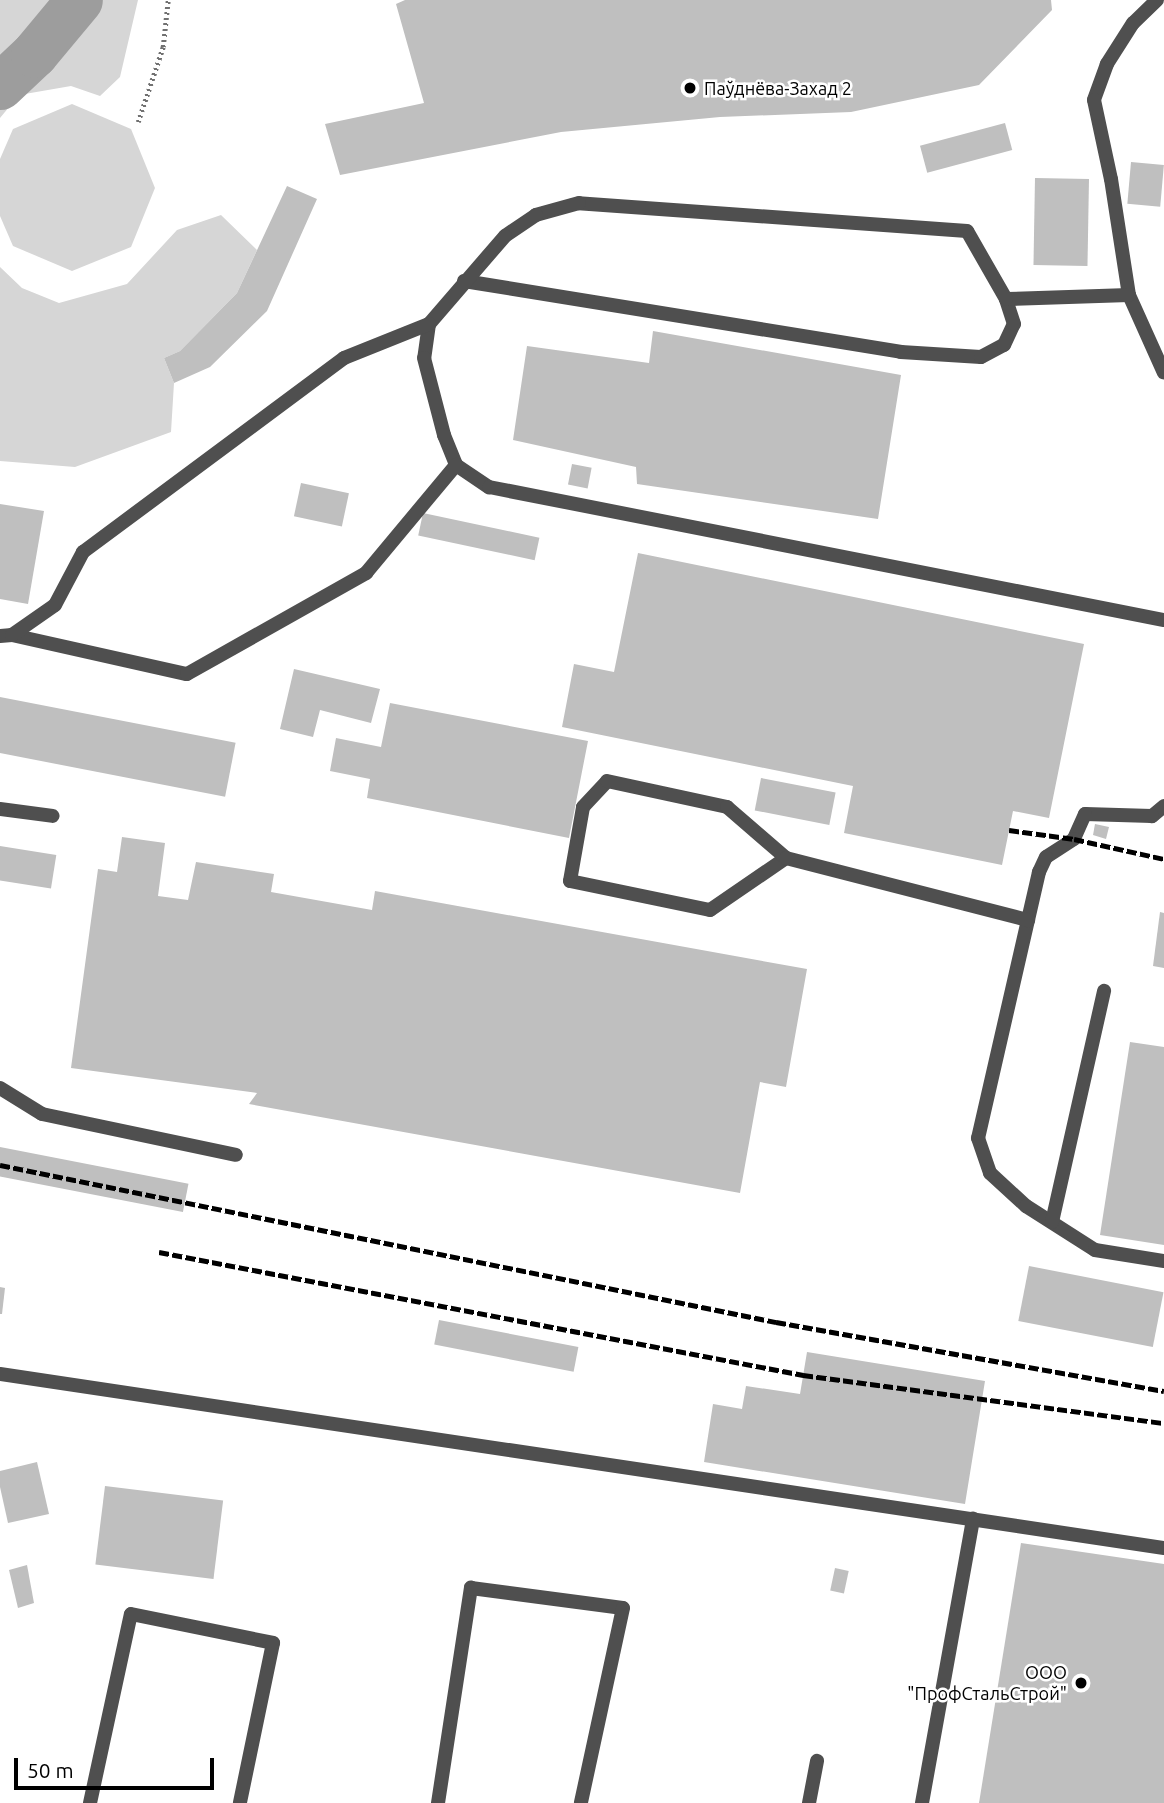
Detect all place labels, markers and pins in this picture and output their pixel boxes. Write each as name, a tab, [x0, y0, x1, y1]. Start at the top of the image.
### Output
place label: Паўднёва-Захад 2	[704, 77, 852, 99]
marker: Паўднёва-Захад 2	[682, 80, 698, 96]
place label: ООО "ПрофСтальСтрой"	[907, 1662, 1067, 1704]
marker: ООО "ПрофСтальСтрой"	[1073, 1675, 1089, 1691]

